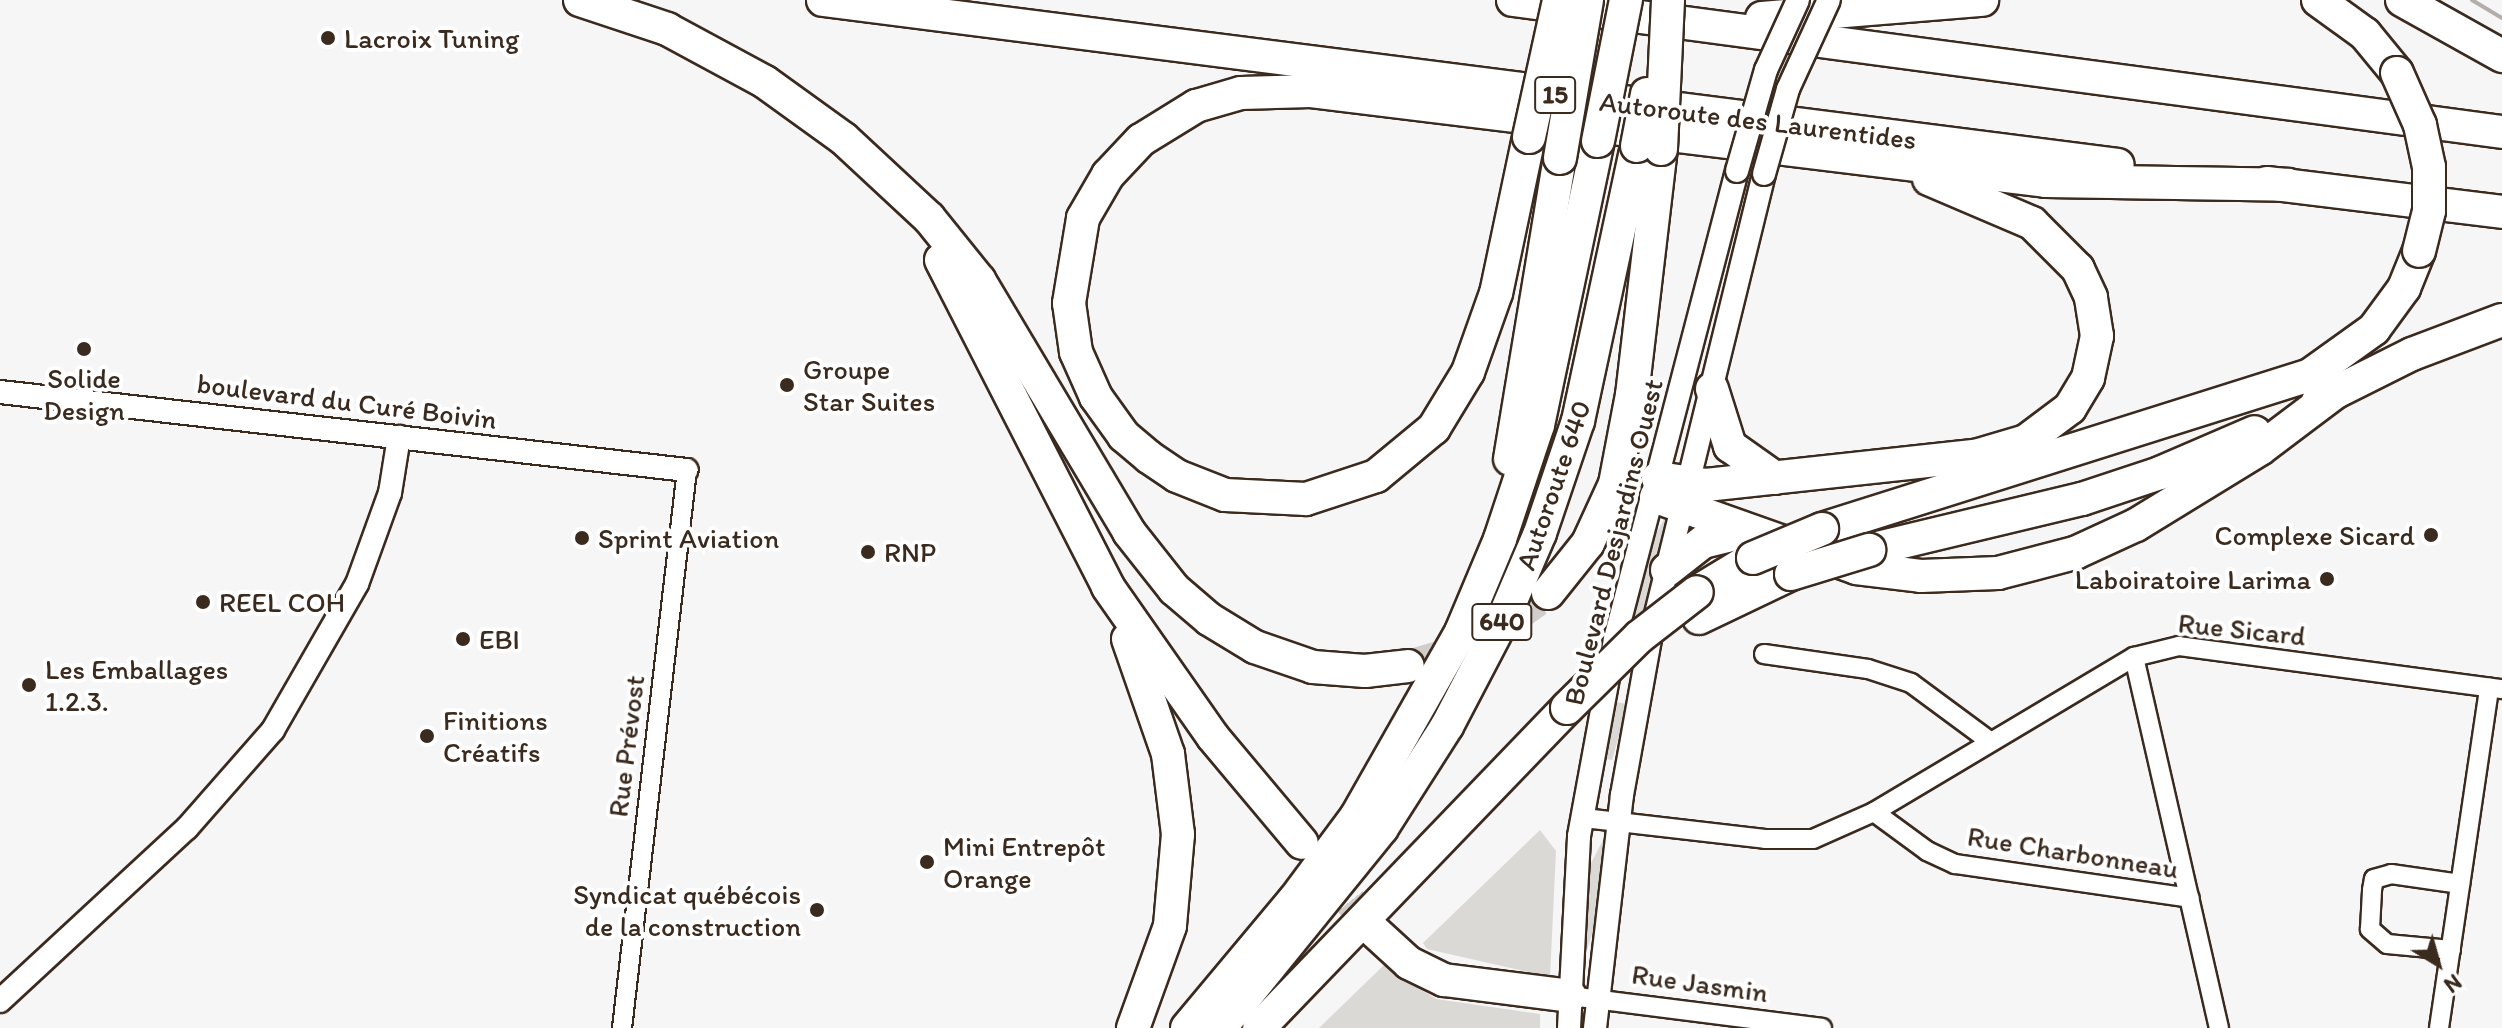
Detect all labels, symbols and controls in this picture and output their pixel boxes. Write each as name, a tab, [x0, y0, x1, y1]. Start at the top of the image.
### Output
place label: Lacroix Tuning	[344, 21, 519, 55]
marker: Lacroix Tuning	[319, 29, 337, 47]
road number: 15	[1533, 73, 1577, 117]
street label: Autoroute des Laurentides	[1598, 84, 1918, 156]
marker: Solide Design	[75, 340, 93, 358]
place label: Groupe Star Suites	[803, 352, 936, 418]
place label: Solide Design	[43, 361, 125, 427]
street label: boulevard du Curé Boivin	[195, 366, 499, 436]
marker: Groupe Star Suites	[778, 376, 796, 394]
street label: Boulevard Desjardins Ouest	[1556, 376, 1670, 708]
street label: Autoroute 640	[1508, 396, 1598, 574]
place label: Complexe Sicard	[2215, 518, 2415, 552]
place label: Sprint Aviation	[598, 521, 778, 555]
marker: Complexe Sicard	[2422, 526, 2440, 544]
marker: Sprint Aviation	[573, 529, 591, 547]
place label: RNP	[884, 535, 936, 569]
marker: RNP	[859, 543, 877, 561]
place label: Laboiratoire Larima	[2075, 562, 2311, 596]
marker: Laboiratoire Larima	[2318, 570, 2336, 588]
place label: REEL COH	[219, 585, 345, 619]
marker: REEL COH	[194, 593, 212, 611]
road number: 640	[1470, 600, 1534, 644]
street label: Rue Sicard	[2177, 606, 2307, 652]
place label: EBI	[479, 622, 520, 656]
marker: EBI	[454, 630, 472, 648]
place label: Les Emballages 1.2.3.	[45, 652, 229, 718]
street label: Rue Prévost	[601, 673, 651, 819]
marker: Les Emballages 1.2.3.	[20, 676, 38, 694]
place label: Finitions Créatifs	[443, 703, 548, 769]
marker: Finitions Créatifs	[418, 727, 436, 745]
street label: Rue Charbonneau	[1965, 819, 2181, 885]
place label: Mini Entrepôt Orange	[943, 829, 1107, 895]
marker: Mini Entrepôt Orange	[918, 853, 936, 871]
place label: Syndicat québécois de la construction	[573, 877, 801, 943]
marker: Syndicat québécois de la construction	[808, 901, 826, 919]
north arrow	[2398, 924, 2478, 1004]
street label: Rue Jasmin	[1629, 957, 1771, 1009]
text: N	[2439, 968, 2467, 999]

